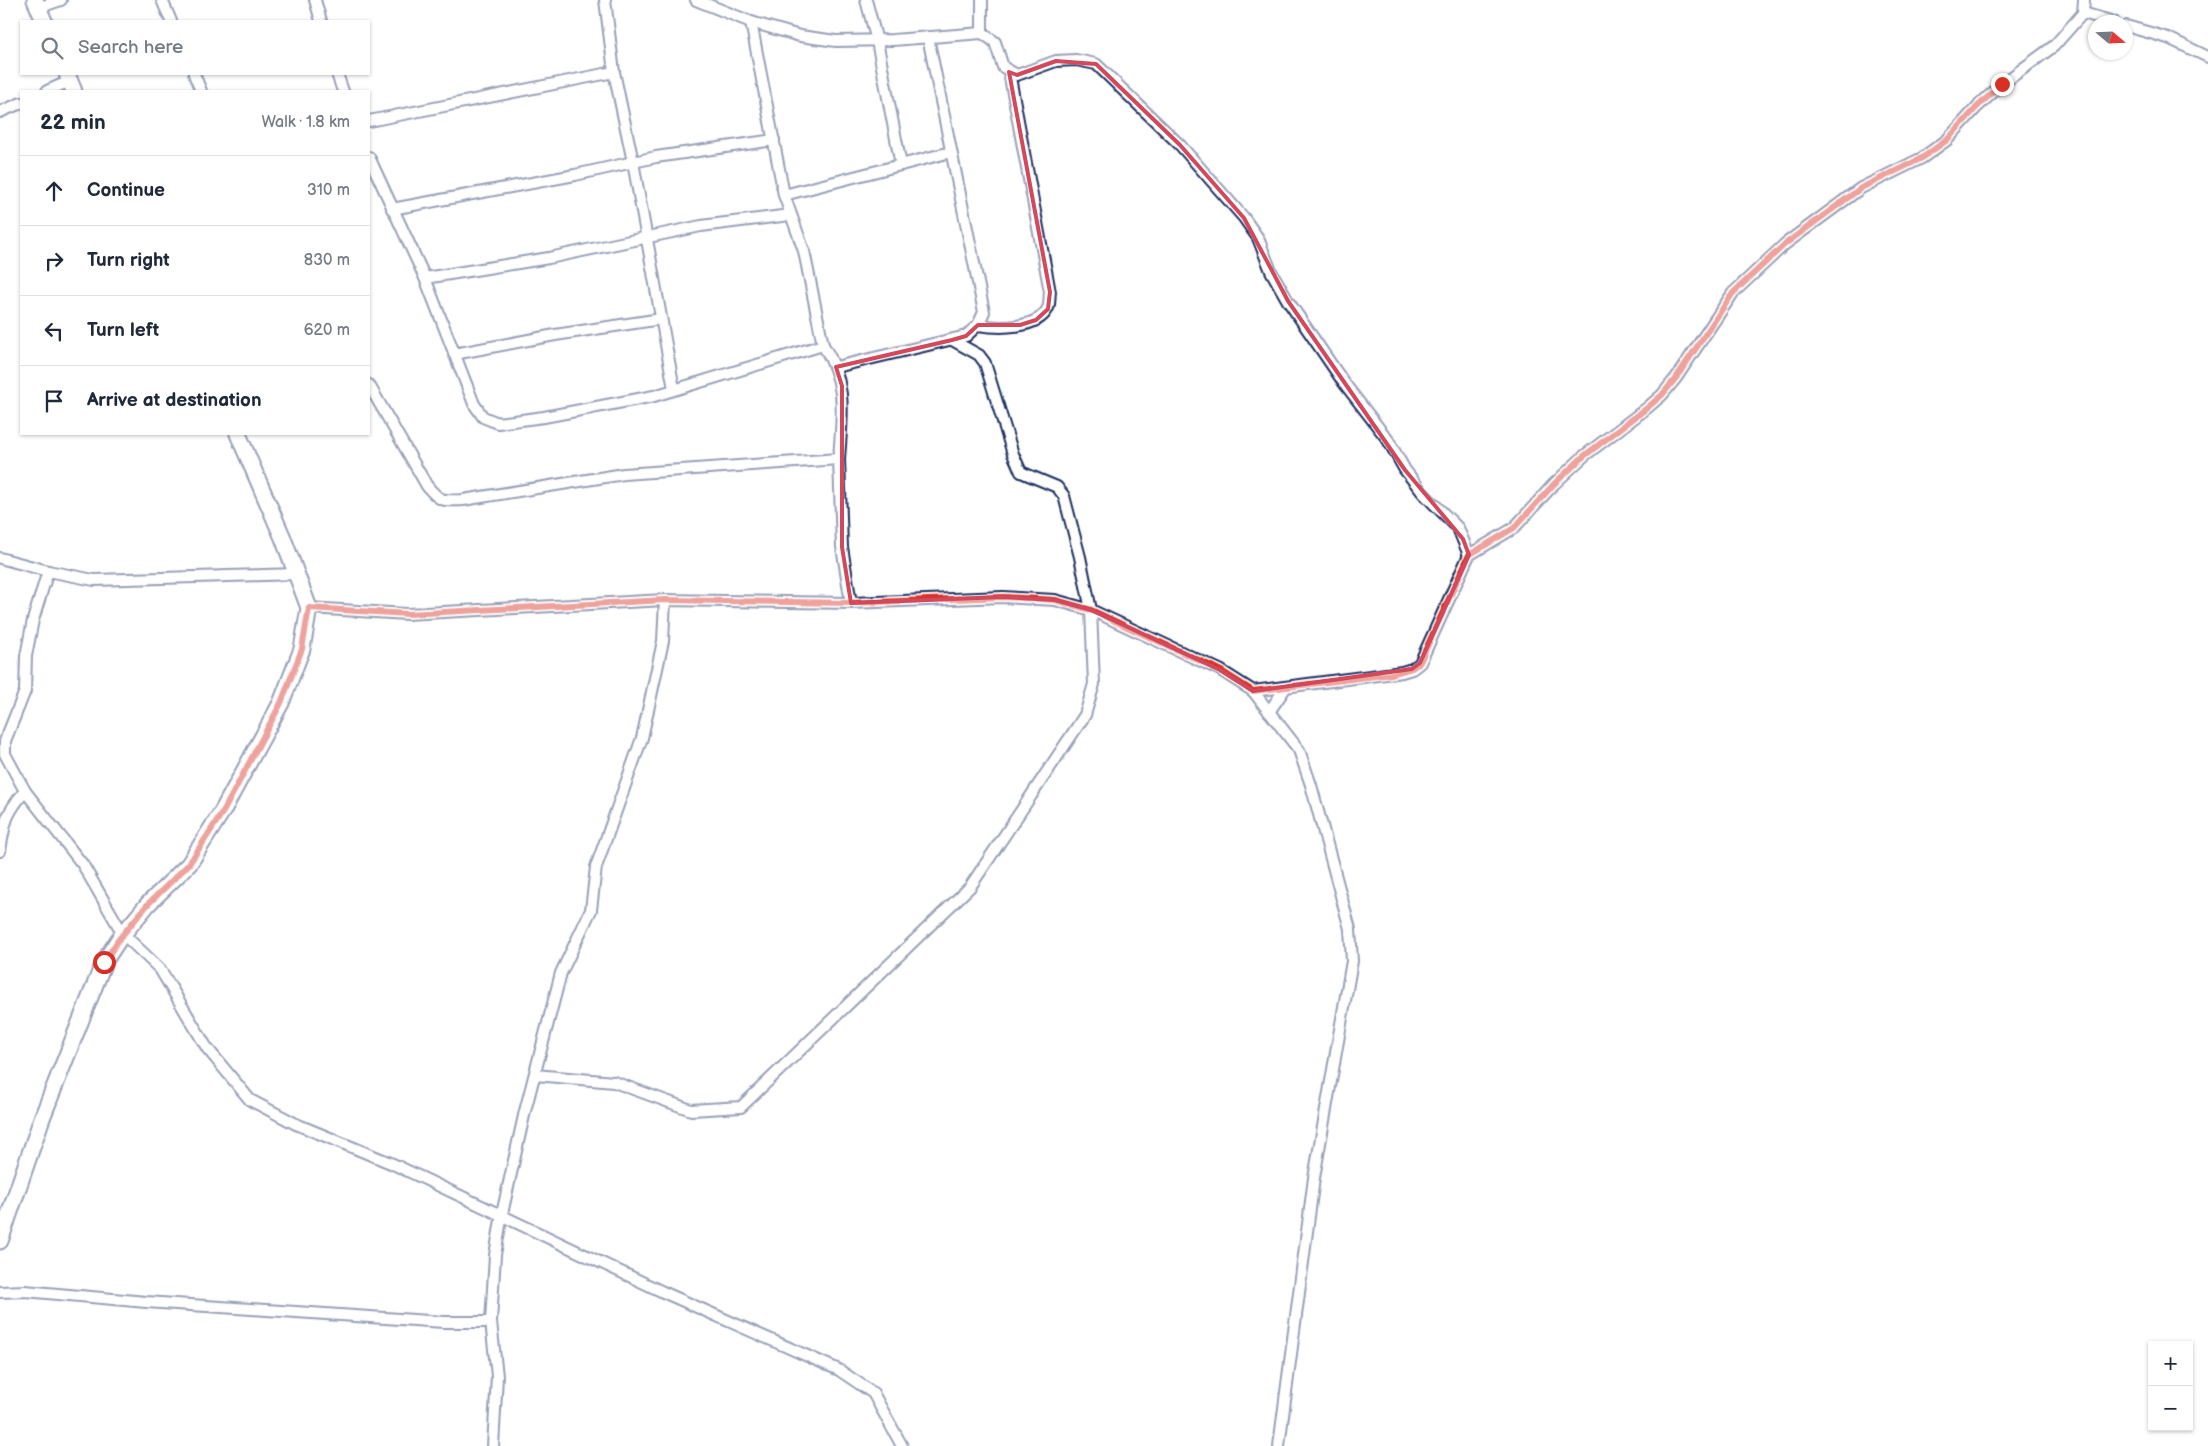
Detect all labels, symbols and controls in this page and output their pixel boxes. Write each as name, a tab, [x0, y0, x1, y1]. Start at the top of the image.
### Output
north arrow	[2088, 15, 2133, 60]
search box	[20, 20, 370, 75]
icon: search	[38, 34, 66, 62]
text: Search here	[78, 36, 183, 59]
route end	[1991, 73, 2014, 96]
text: 22 min	[40, 110, 106, 135]
text: Walk · 1.8 km	[261, 113, 350, 132]
icon: ahead	[40, 177, 68, 205]
text: Continue	[87, 179, 165, 202]
text: 310 m	[307, 181, 350, 200]
icon: right	[40, 247, 68, 275]
text: Turn right	[87, 249, 170, 272]
text: 830 m	[304, 251, 350, 270]
icon: left	[40, 317, 68, 345]
text: Turn left	[87, 319, 159, 342]
text: 620 m	[304, 321, 350, 340]
icon: arrive	[40, 387, 68, 415]
text: Arrive at destination	[87, 389, 262, 412]
route start	[93, 951, 116, 974]
map controls	[2148, 1341, 2193, 1431]
button: +	[2148, 1341, 2193, 1386]
button: −	[2148, 1386, 2193, 1431]

